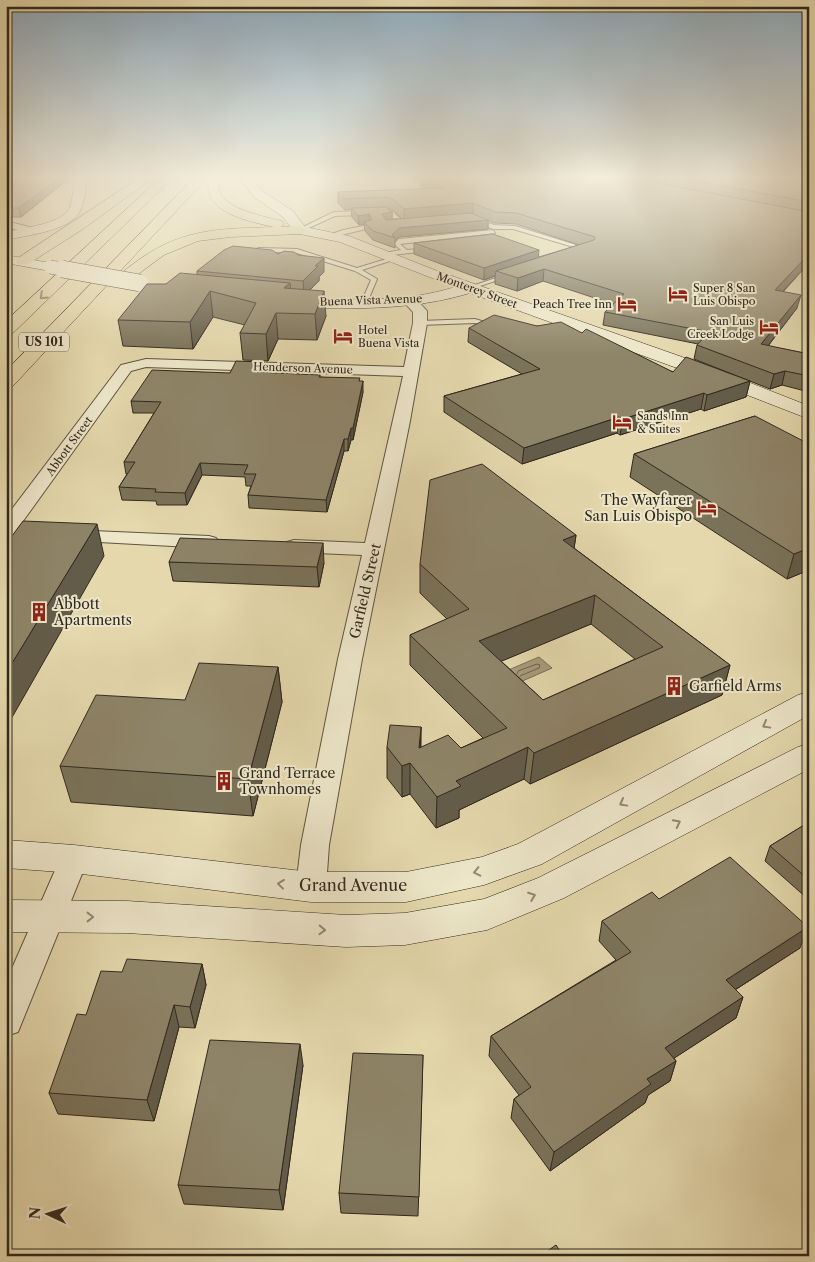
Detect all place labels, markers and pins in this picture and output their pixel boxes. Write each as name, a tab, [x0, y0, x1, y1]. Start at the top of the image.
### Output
place label: Super 8 San Luis Obispo	[693, 281, 756, 308]
hotel icon: Super 8 San Luis Obispo	[667, 283, 689, 305]
hotel icon: Peach Tree Inn	[616, 293, 638, 315]
place label: Peach Tree Inn	[533, 297, 612, 311]
place label: San Luis Creek Lodge	[687, 314, 754, 341]
hotel icon: San Luis Creek Lodge	[758, 316, 780, 338]
place label: Hotel Buena Vista	[358, 323, 420, 350]
hotel icon: Hotel Buena Vista	[332, 325, 354, 347]
place label: Sands Inn & Suites	[637, 409, 689, 436]
hotel icon: Sands Inn & Suites	[611, 411, 633, 433]
place label: The Wayfarer San Luis Obispo	[584, 491, 692, 525]
hotel icon: The Wayfarer San Luis Obispo	[696, 497, 718, 519]
place label: Abbott Apartments	[53, 595, 132, 629]
building icon: Abbott Apartments	[28, 601, 50, 623]
building icon: Garfield Arms	[663, 675, 685, 697]
place label: Garfield Arms	[689, 677, 781, 695]
place label: Grand Terrace Townhomes	[239, 764, 336, 798]
building icon: Grand Terrace Townhomes	[213, 770, 235, 792]

